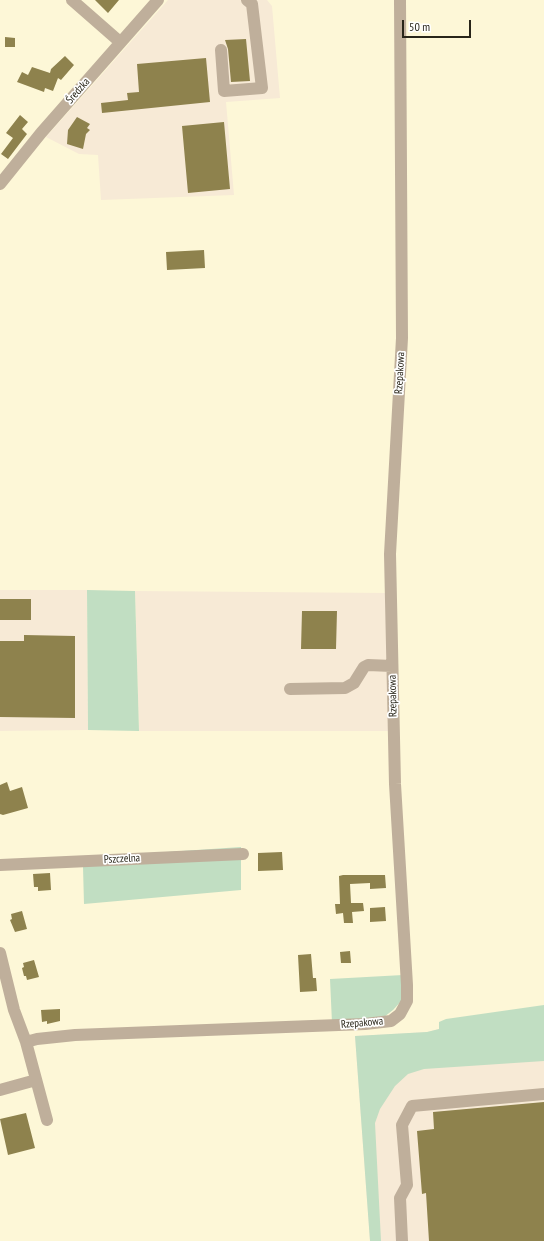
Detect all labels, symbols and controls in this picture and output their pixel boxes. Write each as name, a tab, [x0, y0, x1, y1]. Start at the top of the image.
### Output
scale bar	[404, 12, 473, 38]
text: 50 m	[409, 19, 430, 34]
street label: Średzka	[63, 75, 93, 107]
street label: Rzepakowa	[392, 352, 408, 394]
street label: Rzepakowa	[386, 675, 400, 717]
street label: Pszczelna	[104, 851, 140, 867]
street label: Rzepakowa	[340, 1015, 384, 1031]

